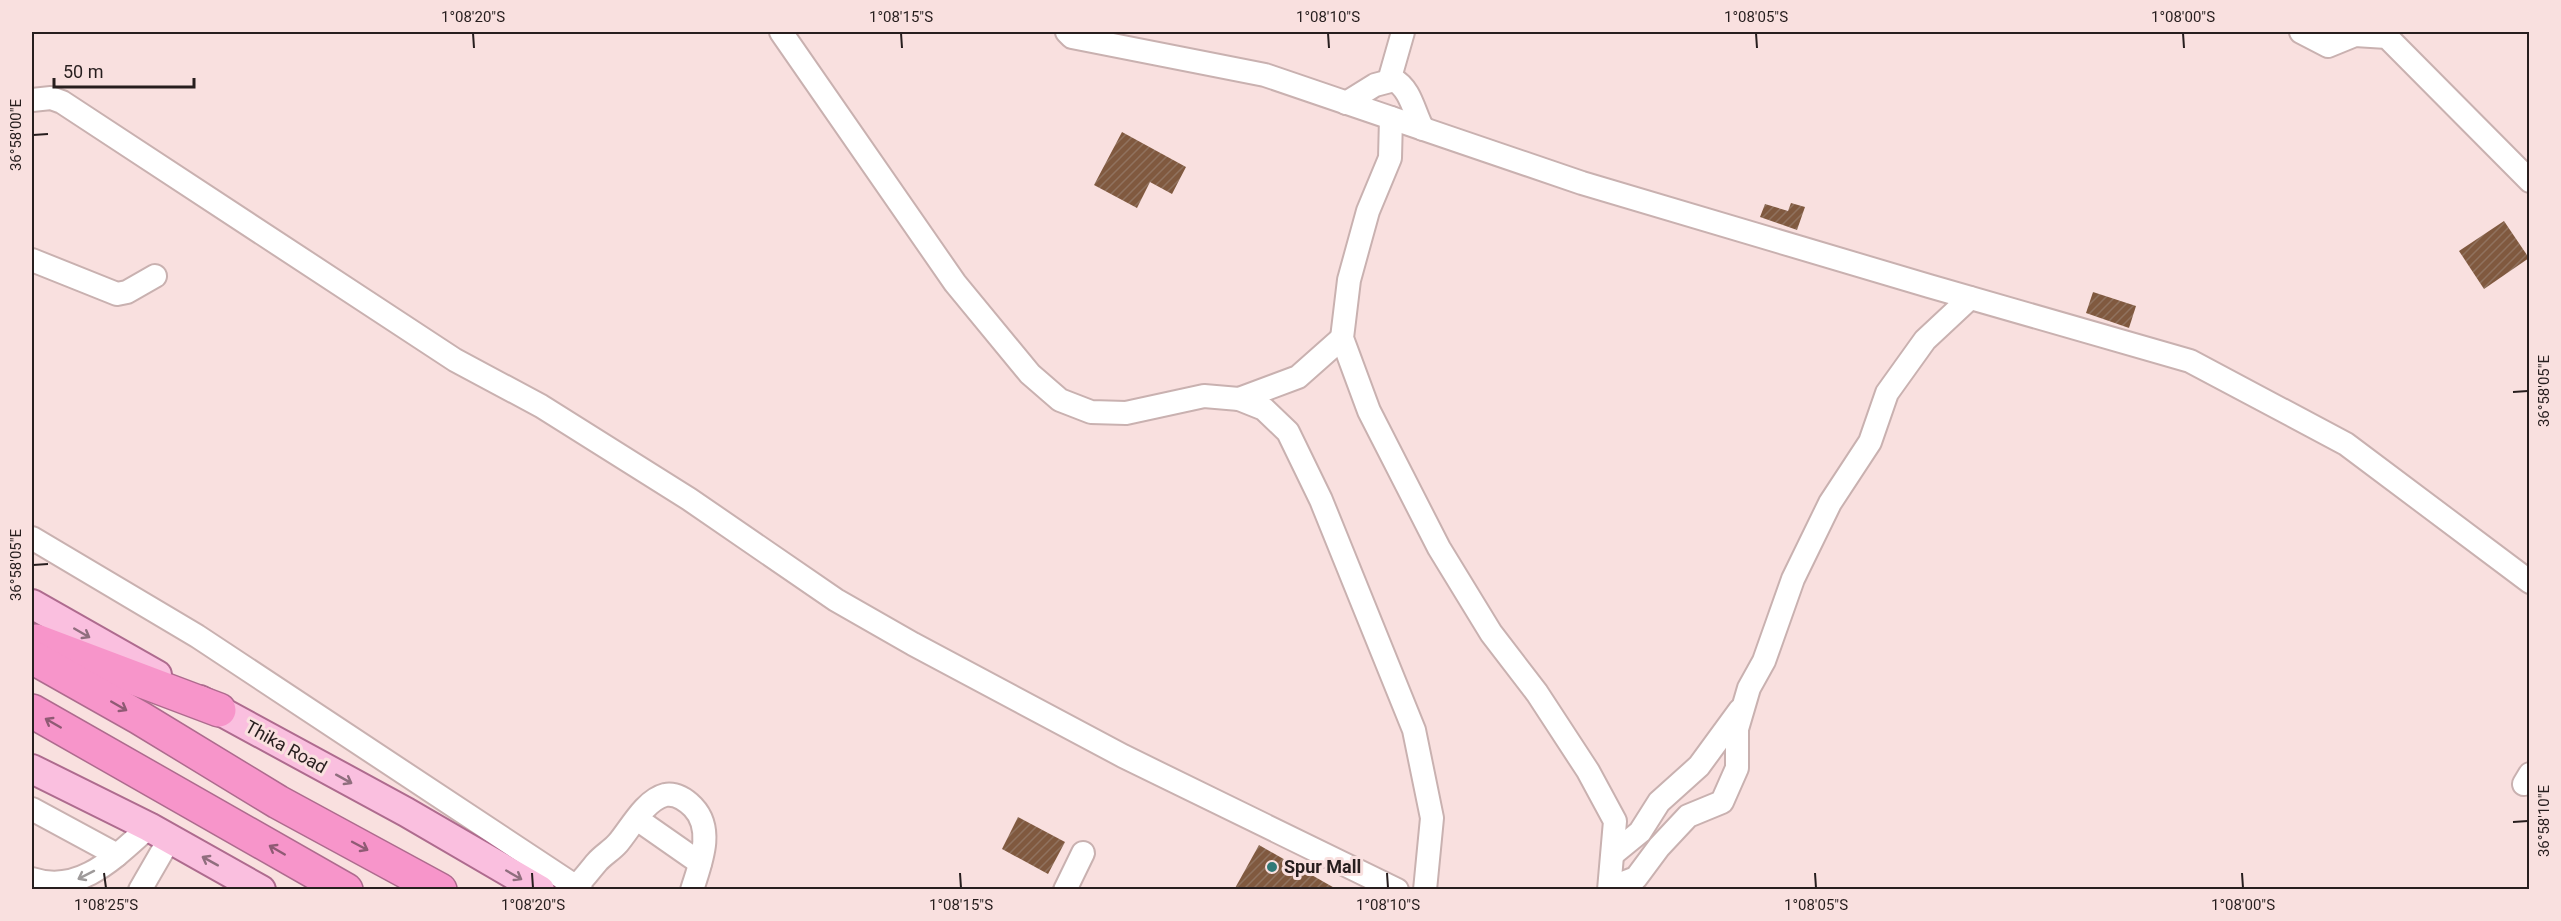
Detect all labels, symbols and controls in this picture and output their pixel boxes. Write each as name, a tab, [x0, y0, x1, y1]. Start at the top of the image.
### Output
text: 1°08'20"S	[441, 8, 505, 26]
text: 1°08'15"S	[869, 8, 933, 26]
text: 1°08'10"S	[1296, 8, 1360, 26]
text: 1°08'05"S	[1724, 8, 1788, 26]
text: 1°08'00"S	[2151, 8, 2215, 26]
scale bar	[54, 51, 194, 89]
text: 50 m	[63, 61, 103, 82]
text: 36°58'00"E	[7, 98, 25, 171]
text: 36°58'05"E	[2535, 354, 2553, 427]
text: 36°58'05"E	[7, 528, 25, 601]
one-way arrow	[73, 627, 90, 639]
one-way arrow	[110, 701, 127, 713]
one-way arrow	[45, 716, 62, 728]
street label: Thika Road	[242, 716, 331, 777]
one-way arrow	[335, 774, 353, 785]
text: 36°58'10"E	[2535, 784, 2553, 857]
one-way arrow	[351, 840, 368, 852]
one-way arrow	[269, 844, 286, 856]
one-way arrow	[202, 855, 219, 867]
place label: Spur Mall	[1284, 856, 1361, 877]
marker: Spur Mall	[1265, 860, 1279, 874]
one-way arrow	[77, 869, 95, 881]
one-way arrow	[505, 869, 522, 881]
text: 1°08'25"S	[74, 896, 138, 914]
text: 1°08'20"S	[501, 896, 565, 914]
text: 1°08'15"S	[929, 896, 993, 914]
text: 1°08'10"S	[1356, 896, 1420, 914]
text: 1°08'05"S	[1784, 896, 1848, 914]
text: 1°08'00"S	[2211, 896, 2275, 914]

